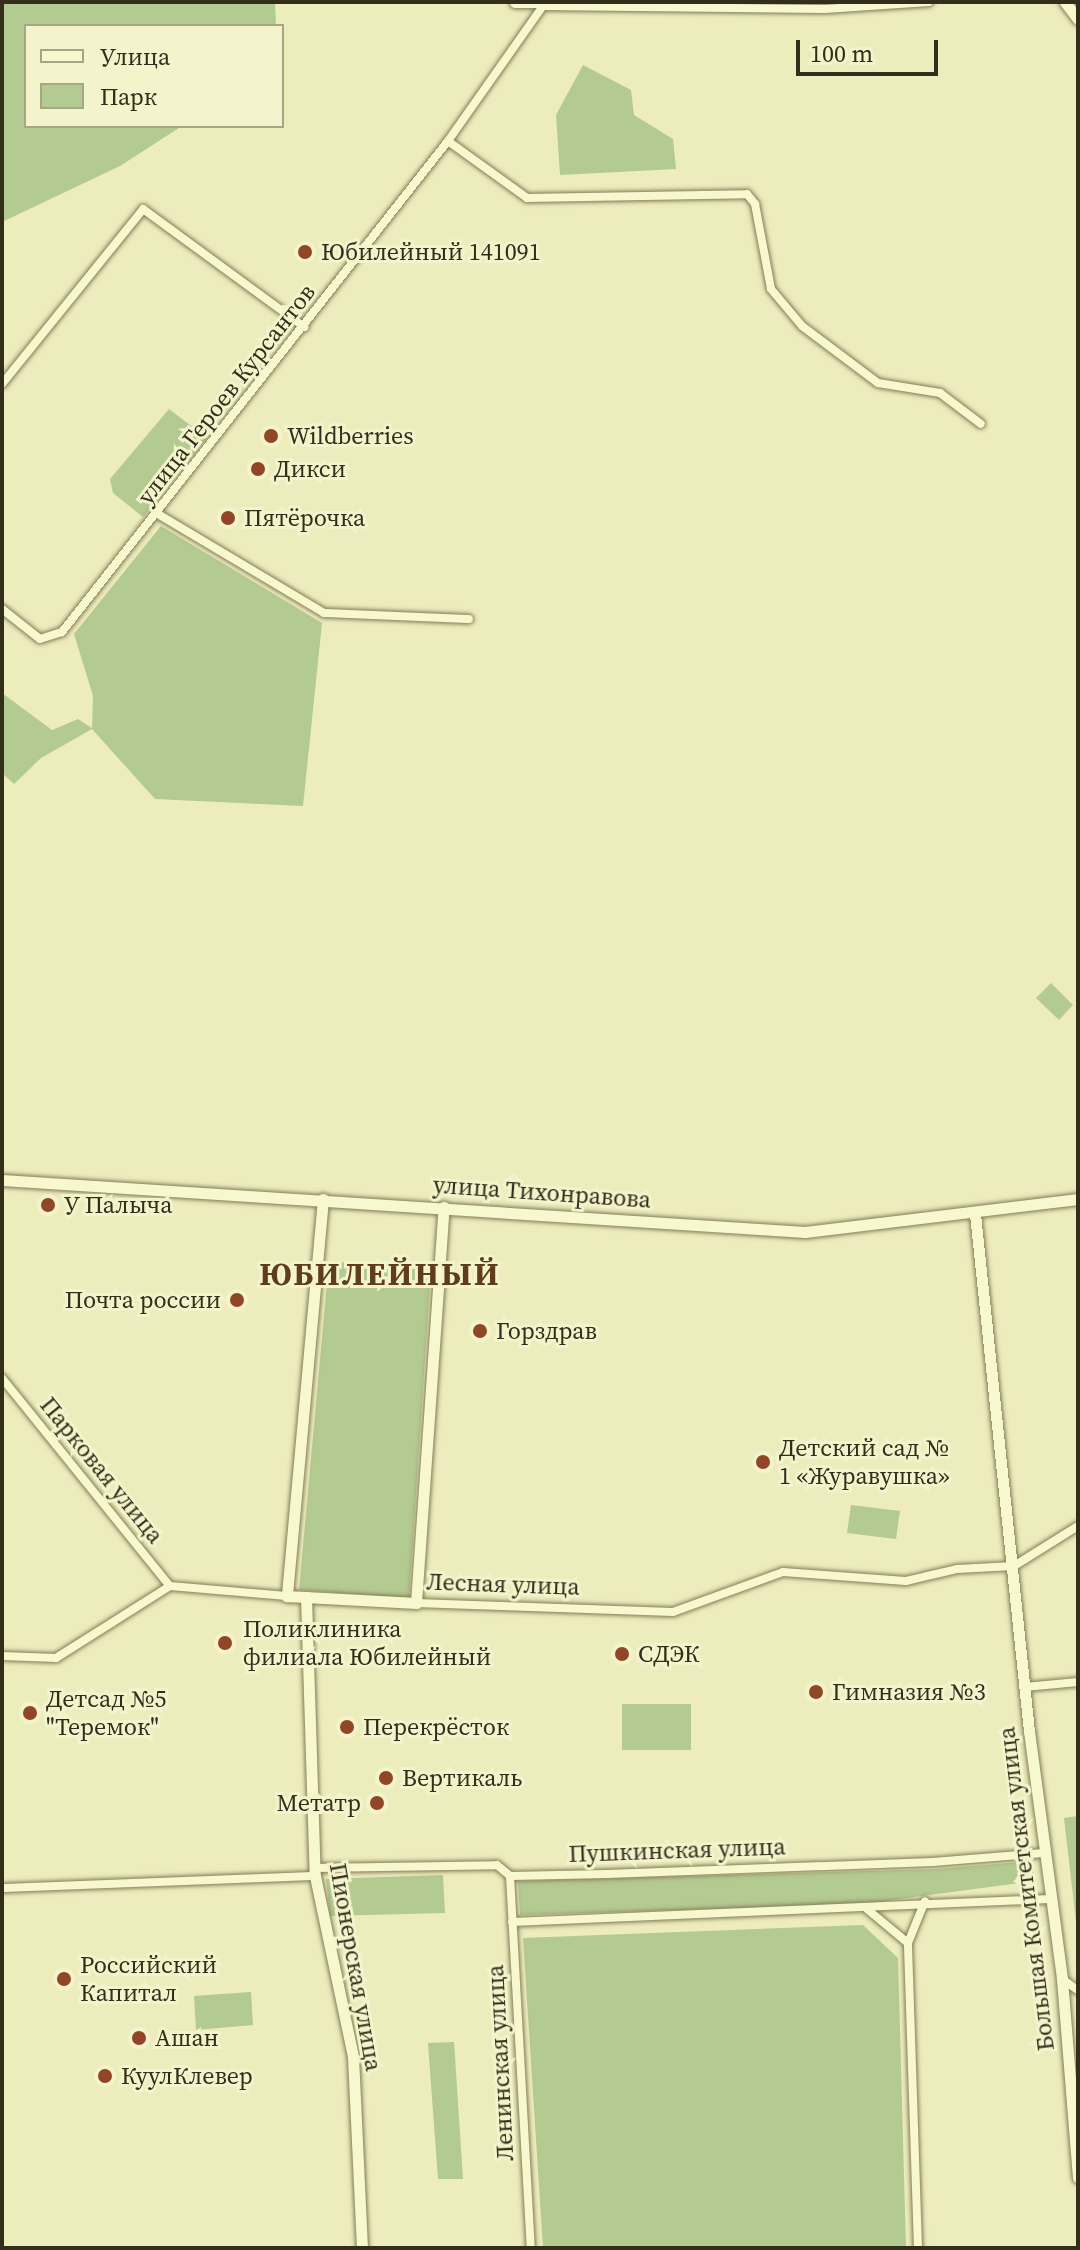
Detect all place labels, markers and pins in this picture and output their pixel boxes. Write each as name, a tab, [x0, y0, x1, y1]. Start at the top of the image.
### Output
place label: Юбилейный 141091	[321, 238, 541, 266]
marker: Юбилейный 141091	[296, 243, 314, 261]
place label: Wildberries	[287, 422, 414, 450]
marker: Wildberries	[262, 427, 280, 445]
place label: Дикси	[274, 455, 346, 483]
marker: Дикси	[249, 460, 267, 478]
place label: Пятёрочка	[244, 504, 365, 532]
marker: Пятёрочка	[219, 509, 237, 527]
place label: У Палыча	[64, 1191, 173, 1219]
marker: У Палыча	[39, 1196, 57, 1214]
place label: Почта россии	[65, 1286, 221, 1314]
marker: Почта россии	[228, 1291, 246, 1309]
place label: Горздрав	[496, 1317, 597, 1345]
marker: Горздрав	[471, 1322, 489, 1340]
place label: Детский сад № 1 «Журавушка»	[779, 1434, 950, 1490]
marker: Детский сад № 1 «Журавушка»	[754, 1453, 772, 1471]
place label: Поликлиника филиала Юбилейный	[243, 1615, 491, 1671]
marker: Поликлиника филиала Юбилейный	[214, 1632, 236, 1654]
place label: СДЭК	[638, 1640, 700, 1668]
marker: СДЭК	[613, 1645, 631, 1663]
place label: Гимназия №3	[832, 1678, 986, 1706]
marker: Гимназия №3	[807, 1683, 825, 1701]
place label: Детсад №5 "Теремок"	[46, 1685, 167, 1741]
marker: Детсад №5 "Теремок"	[21, 1704, 39, 1722]
place label: Перекрёсток	[363, 1713, 509, 1741]
marker: Перекрёсток	[338, 1718, 356, 1736]
place label: Вертикаль	[402, 1764, 522, 1792]
marker: Вертикаль	[377, 1769, 395, 1787]
place label: Метатр	[277, 1789, 361, 1817]
marker: Метатр	[368, 1794, 386, 1812]
place label: Российский Капитал	[80, 1951, 217, 2007]
marker: Российский Капитал	[55, 1970, 73, 1988]
place label: Ашан	[155, 2024, 219, 2052]
marker: Ашан	[130, 2029, 148, 2047]
place label: КуулКлевер	[121, 2062, 253, 2090]
marker: КуулКлевер	[96, 2067, 114, 2085]

